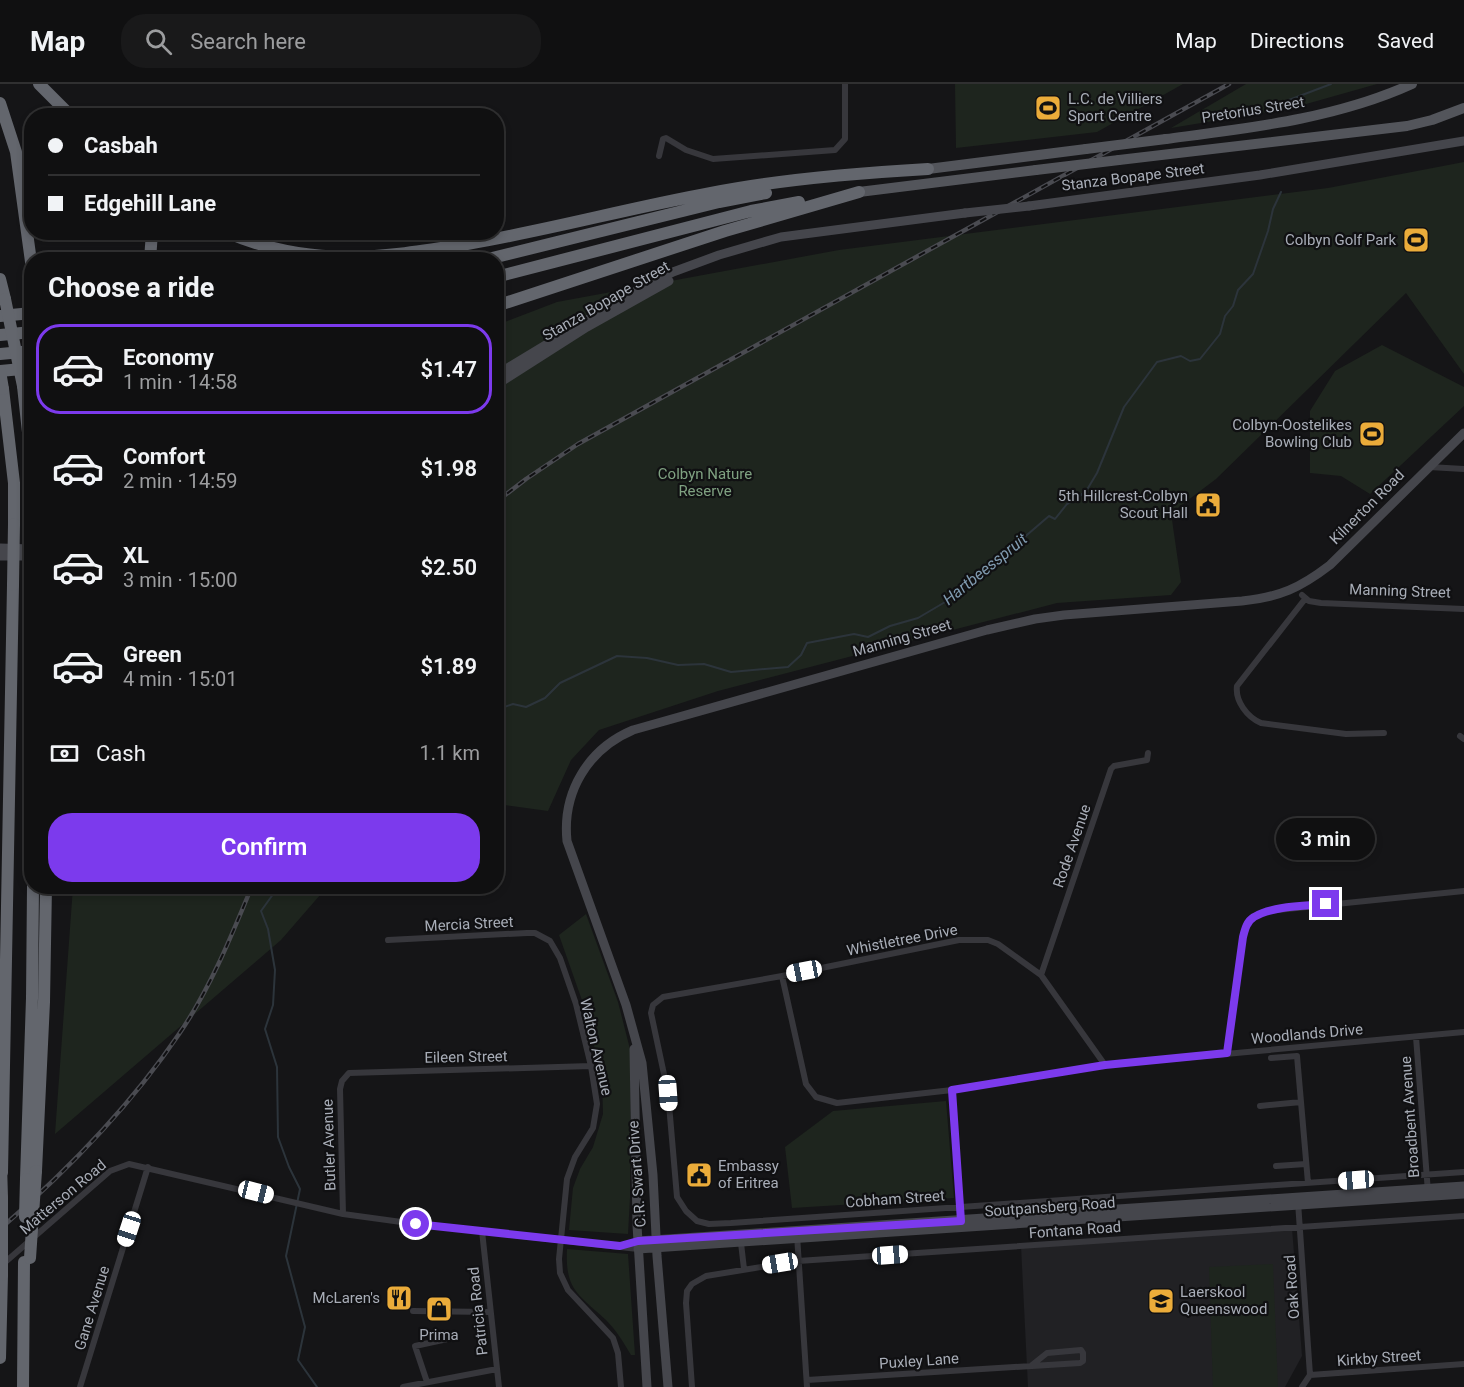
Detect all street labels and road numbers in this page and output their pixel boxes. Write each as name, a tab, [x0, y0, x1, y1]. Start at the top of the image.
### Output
street label: Pretorius Street	[1200, 93, 1306, 127]
street label: Stanza Bopape Street	[1061, 159, 1206, 195]
street label: Stanza Bopape Street	[539, 257, 673, 345]
street label: Kilnerton Road	[1326, 466, 1408, 548]
street label: Manning Street	[1349, 580, 1451, 602]
street label: Manning Street	[851, 615, 953, 661]
street label: Rode Avenue	[1049, 802, 1095, 890]
street label: Mercia Street	[424, 913, 514, 935]
street label: Whistletree Drive	[845, 920, 959, 960]
street label: Walton Avenue	[576, 997, 616, 1097]
street label: Woodlands Drive	[1250, 1020, 1364, 1048]
street label: Eileen Street	[424, 1047, 508, 1067]
street label: Broadbent Avenue	[1397, 1056, 1423, 1178]
street label: Butler Avenue	[318, 1099, 340, 1191]
street label: C.R. Swart Drive	[624, 1120, 650, 1228]
street label: Matterson Road	[16, 1156, 110, 1238]
street label: Cobham Street	[845, 1187, 945, 1211]
street label: Soutpansberg Road	[984, 1193, 1116, 1221]
street label: Fontana Road	[1028, 1218, 1122, 1242]
street label: Oak Road	[1281, 1254, 1303, 1320]
street label: Gane Avenue	[71, 1264, 113, 1352]
street label: Patricia Road	[464, 1266, 492, 1356]
street label: Kirkby Street	[1336, 1346, 1422, 1370]
street label: Puxley Lane	[878, 1349, 960, 1373]

